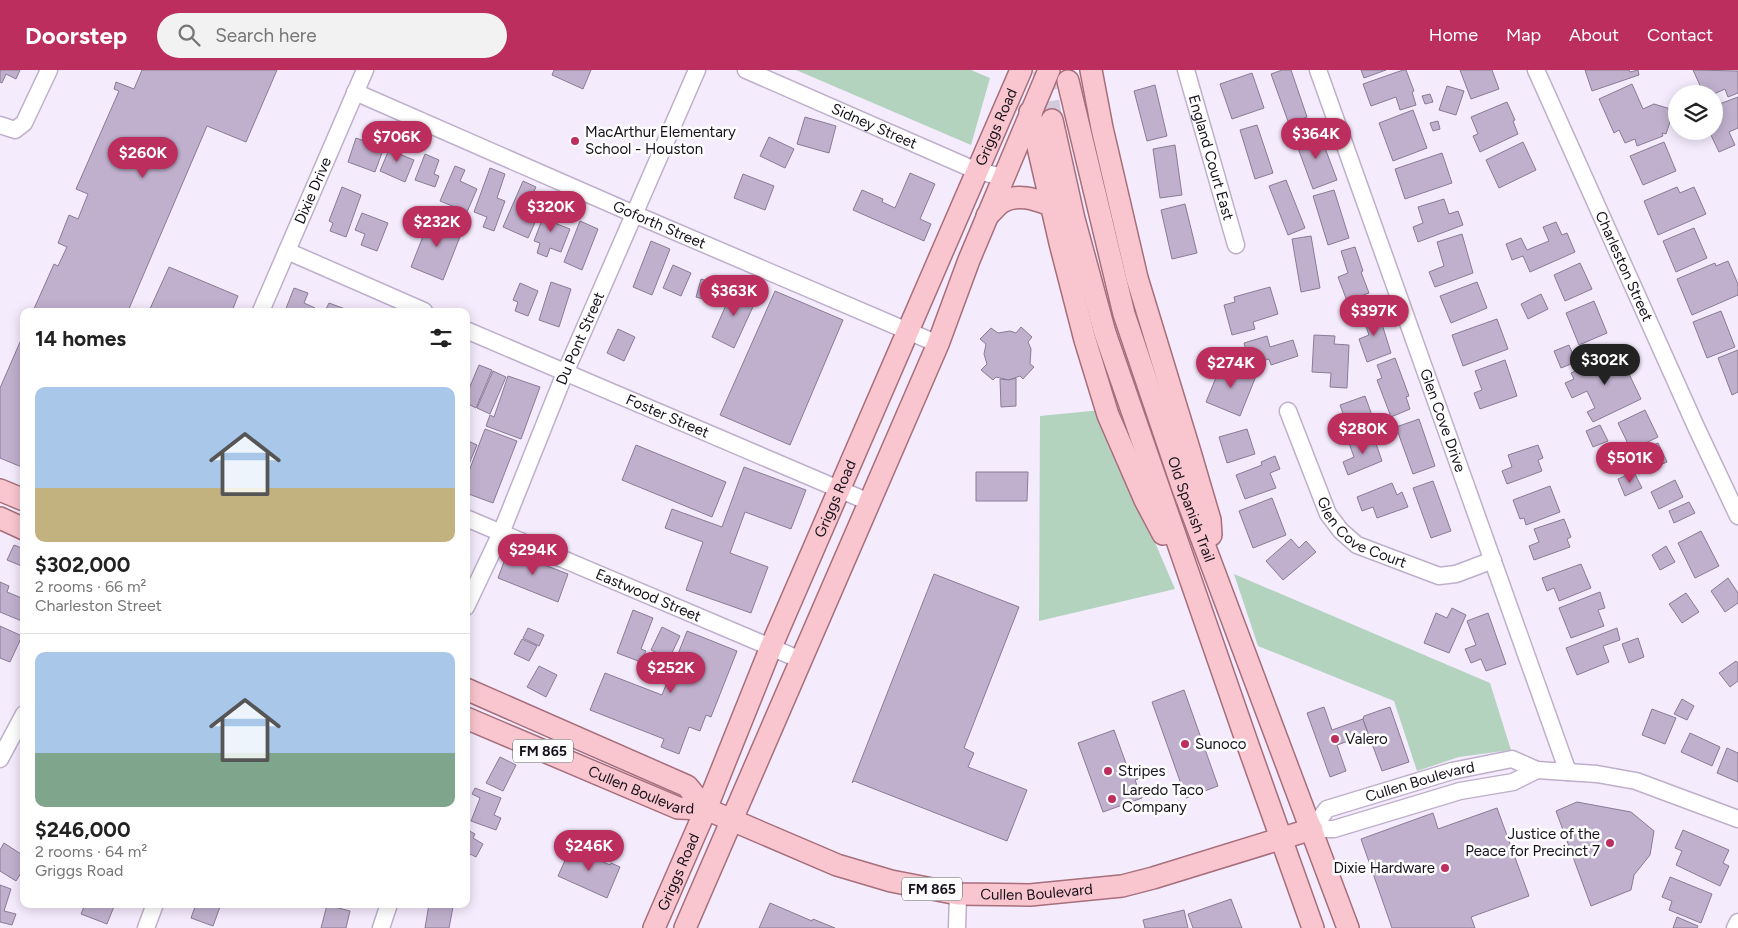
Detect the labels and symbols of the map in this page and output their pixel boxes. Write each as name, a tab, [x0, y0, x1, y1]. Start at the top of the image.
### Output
street label: Griggs Road	[972, 86, 1021, 169]
street label: England Court East	[1185, 93, 1238, 223]
street label: Sidney Street	[829, 100, 920, 153]
pin: $364K	[1281, 118, 1351, 160]
pin: $706K	[362, 121, 432, 163]
place label: MacArthur Elementary School - Houston	[585, 123, 736, 158]
marker: MacArthur Elementary School - Houston	[569, 135, 581, 147]
pin: $260K	[108, 136, 178, 179]
street label: Dixie Drive	[291, 155, 335, 227]
pin: $320K	[516, 190, 586, 233]
street label: Goforth Street	[610, 197, 709, 253]
pin: $232K	[402, 206, 472, 248]
street label: Charleston Street	[1591, 208, 1657, 324]
pin: $363K	[699, 274, 769, 317]
street label: Du Pont Street	[552, 289, 608, 387]
pin: $397K	[1339, 294, 1409, 337]
pin: $302K	[1570, 344, 1640, 386]
pin: $274K	[1196, 346, 1266, 389]
street label: Glen Cove Drive	[1416, 366, 1470, 475]
street label: Foster Street	[623, 390, 712, 442]
pin: $280K	[1328, 412, 1398, 455]
pin: $501K	[1595, 442, 1665, 484]
street label: Old Spanish Trail	[1164, 454, 1219, 565]
street label: Griggs Road	[811, 457, 860, 540]
street label: Glen Cove Court	[1313, 494, 1409, 572]
pin: $294K	[498, 534, 568, 576]
street label: Eastwood Street	[593, 565, 704, 626]
pin: $252K	[636, 652, 706, 694]
place label: Valero	[1345, 730, 1388, 748]
marker: Valero	[1329, 733, 1341, 745]
place label: Sunoco	[1195, 735, 1247, 753]
marker: Sunoco	[1179, 738, 1191, 750]
road number: FM 865	[513, 739, 573, 762]
street label: Cullen Boulevard	[1363, 758, 1476, 806]
street label: Cullen Boulevard	[585, 762, 694, 818]
place label: Stripes	[1118, 762, 1165, 780]
marker: Stripes	[1102, 765, 1114, 777]
place label: Laredo Taco Company	[1122, 781, 1204, 816]
marker: Laredo Taco Company	[1106, 793, 1118, 805]
place label: Justice of the Peace for Precinct 7	[1465, 825, 1600, 860]
pin: $246K	[554, 830, 624, 872]
street label: Griggs Road	[654, 831, 703, 914]
marker: Justice of the Peace for Precinct 7	[1604, 837, 1616, 849]
place label: Dixie Hardware	[1333, 859, 1435, 877]
marker: Dixie Hardware	[1439, 862, 1451, 874]
road number: FM 865	[902, 878, 962, 901]
street label: Cullen Boulevard	[980, 880, 1094, 904]

